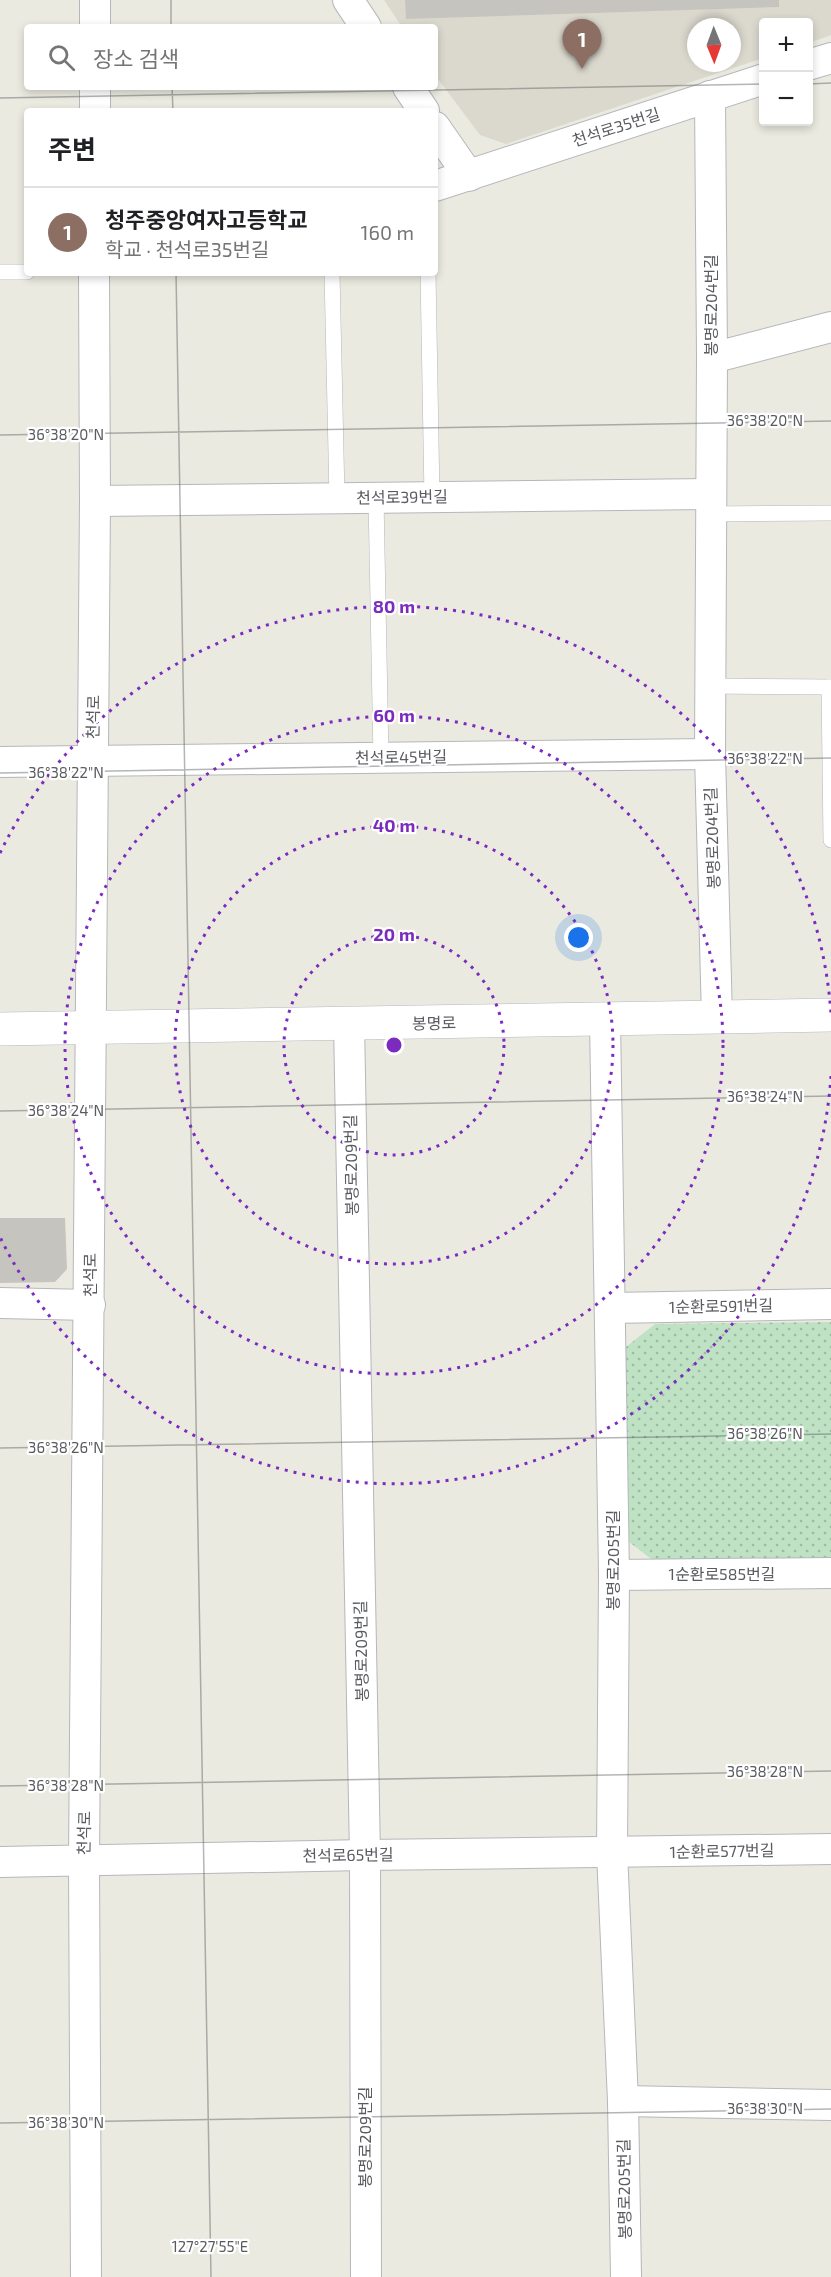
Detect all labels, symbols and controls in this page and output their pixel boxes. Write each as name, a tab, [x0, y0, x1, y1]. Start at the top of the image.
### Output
north arrow	[687, 18, 741, 72]
map controls	[759, 18, 813, 126]
button: +	[759, 18, 813, 72]
pin: 1	[562, 20, 602, 69]
search box	[24, 24, 438, 90]
icon: search	[45, 41, 78, 74]
text: 장소 검색	[93, 45, 179, 71]
button: −	[759, 72, 813, 126]
street label: 천석로35번길	[570, 103, 662, 150]
text: 주변	[48, 133, 96, 164]
text: 청주중앙여자고등학교	[105, 206, 307, 232]
text: 1	[63, 220, 72, 244]
text: 160 m	[361, 220, 414, 244]
text: 학교 · 천석로35번길	[105, 237, 269, 261]
street label: 봉명로204번길	[701, 254, 720, 356]
text: 36°38'20"N	[727, 411, 803, 429]
text: 36°38'20"N	[28, 425, 104, 443]
street label: 천석로39번길	[356, 486, 448, 507]
text: 80 m	[373, 595, 415, 617]
street label: 천석로	[83, 694, 102, 739]
text: 60 m	[373, 704, 415, 726]
street label: 천석로45번길	[355, 746, 447, 767]
text: 36°38'22"N	[727, 749, 803, 767]
text: 36°38'22"N	[28, 763, 104, 781]
street label: 봉명로204번길	[700, 787, 723, 889]
text: 40 m	[373, 814, 415, 836]
text: 20 m	[373, 923, 415, 945]
your location	[564, 923, 593, 952]
street label: 봉명로	[412, 1013, 457, 1032]
centre of rings	[384, 1035, 404, 1055]
text: 36°38'24"N	[727, 1087, 803, 1105]
text: 36°38'24"N	[28, 1101, 104, 1119]
street label: 봉명로209번길	[340, 1114, 361, 1216]
street label: 천석로	[80, 1253, 99, 1297]
street label: 1순환로591번길	[669, 1295, 773, 1316]
text: 36°38'26"N	[727, 1424, 803, 1442]
text: 36°38'26"N	[28, 1438, 104, 1456]
street label: 봉명로205번길	[603, 1510, 622, 1610]
street label: 1순환로585번길	[669, 1564, 775, 1583]
street label: 봉명로209번길	[350, 1600, 371, 1702]
text: 36°38'28"N	[727, 1762, 803, 1780]
text: 36°38'28"N	[28, 1776, 104, 1794]
street label: 천석로	[74, 1810, 93, 1855]
street label: 1순환로577번길	[669, 1840, 775, 1861]
street label: 천석로65번길	[302, 1844, 394, 1865]
street label: 봉명로209번길	[355, 2086, 374, 2188]
text: 36°38'30"N	[727, 2099, 803, 2117]
text: 36°38'30"N	[28, 2113, 104, 2131]
street label: 봉명로205번길	[613, 2138, 634, 2240]
text: 127°27'55"E	[172, 2237, 248, 2255]

